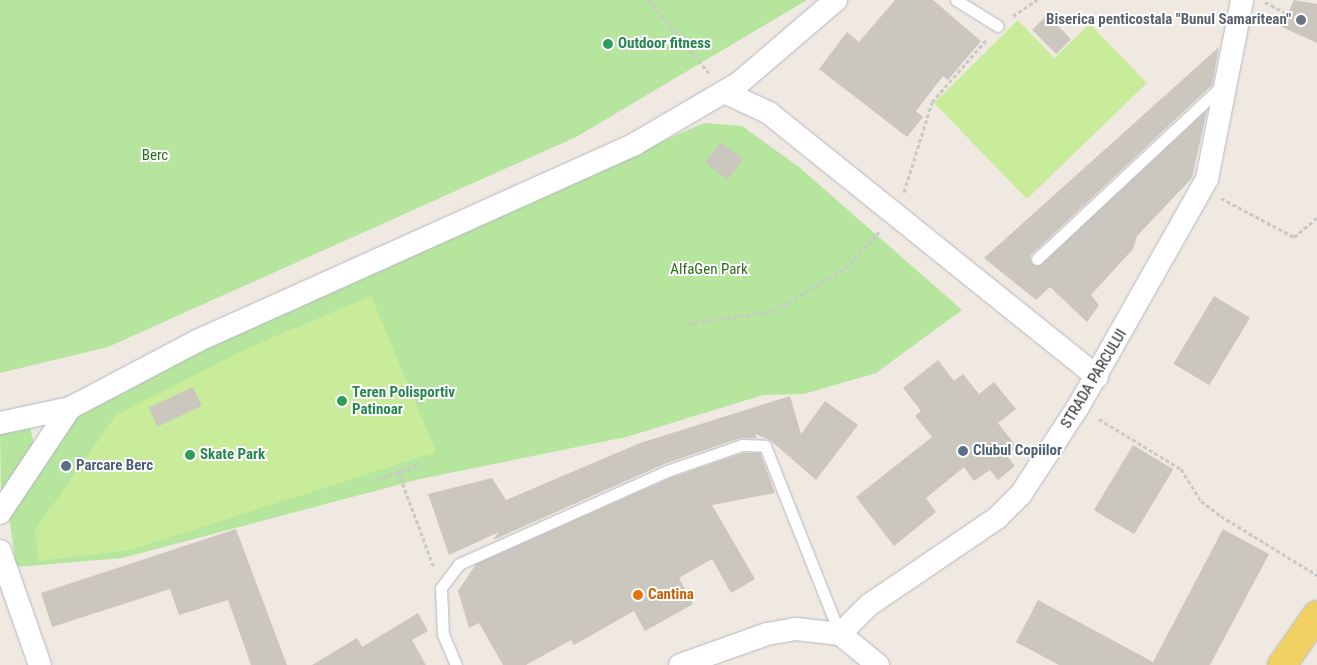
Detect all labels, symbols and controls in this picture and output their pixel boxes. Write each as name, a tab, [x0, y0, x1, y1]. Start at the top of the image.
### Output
place label: Biserica penticostala "Bunul Samaritean"	[1046, 11, 1291, 29]
marker: Biserica penticostala "Bunul Samaritean"	[1295, 14, 1307, 26]
place label: Outdoor fitness	[618, 35, 711, 53]
marker: Outdoor fitness	[602, 38, 614, 50]
park label: Berc	[142, 147, 168, 165]
park label: AlfaGen Park	[670, 261, 748, 279]
street label: STRADA PARCULUI	[1057, 326, 1131, 432]
place label: Teren Polisportiv Patinoar	[352, 383, 455, 418]
marker: Teren Polisportiv Patinoar	[336, 395, 348, 407]
place label: Clubul Copiilor	[973, 442, 1062, 460]
marker: Clubul Copiilor	[957, 445, 969, 457]
place label: Skate Park	[200, 446, 265, 464]
marker: Skate Park	[184, 449, 196, 461]
place label: Parcare Berc	[76, 457, 153, 475]
marker: Parcare Berc	[60, 460, 72, 472]
place label: Cantina	[648, 586, 694, 604]
marker: Cantina	[632, 589, 644, 601]

